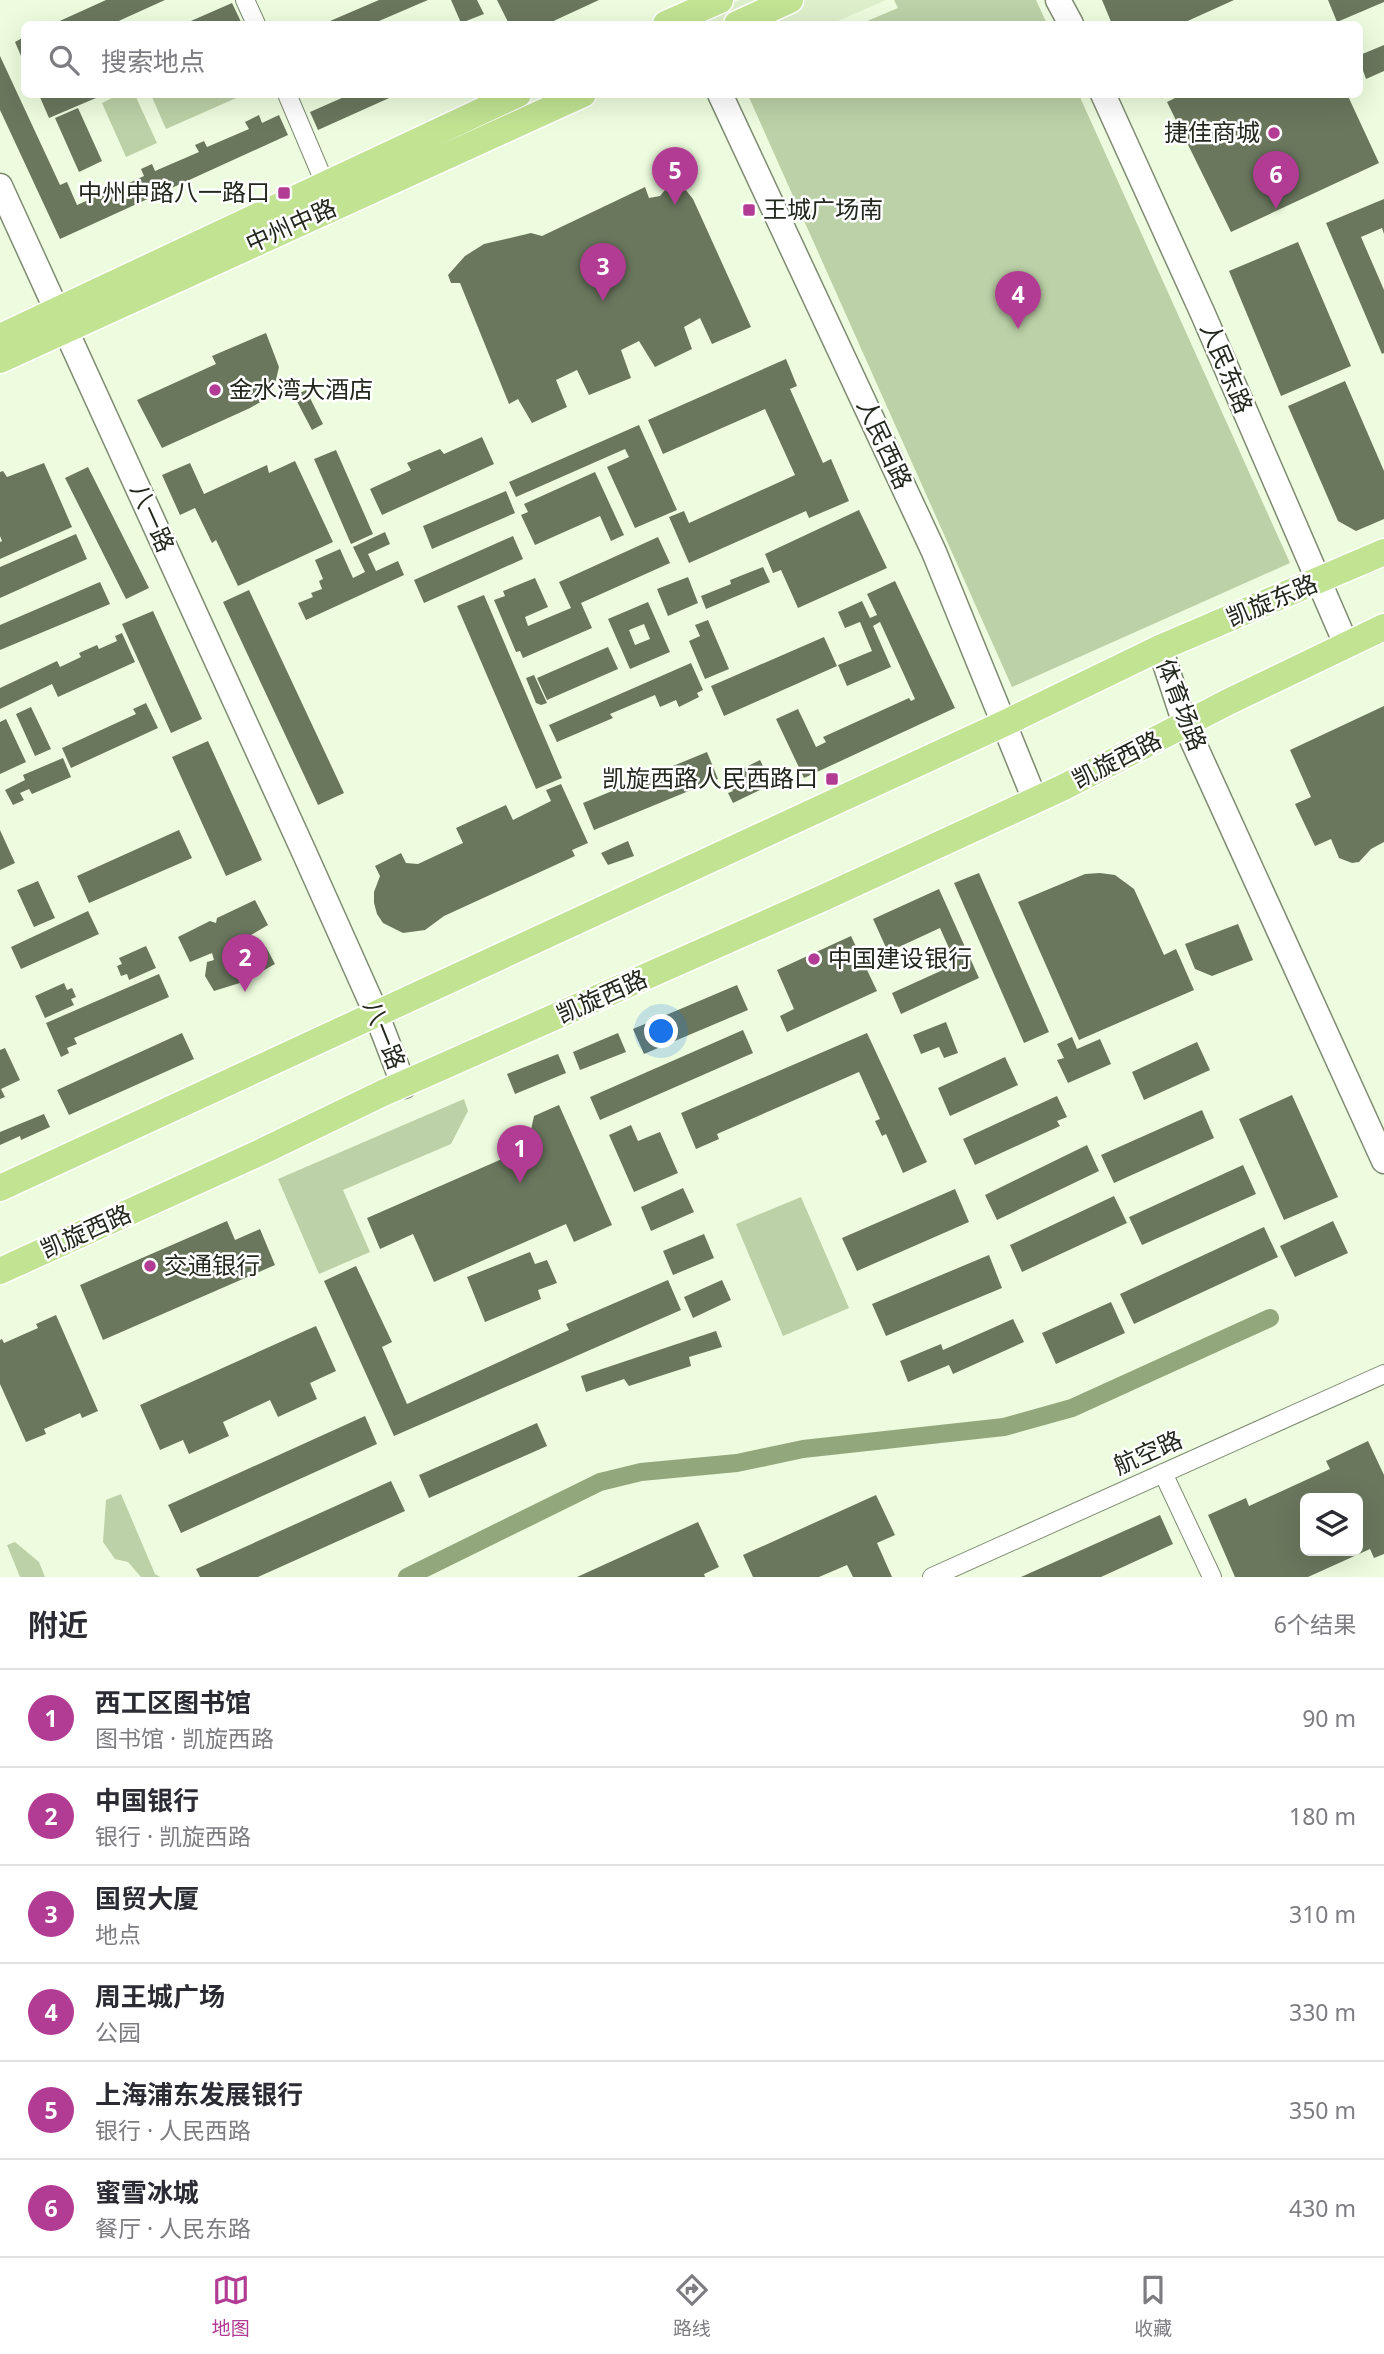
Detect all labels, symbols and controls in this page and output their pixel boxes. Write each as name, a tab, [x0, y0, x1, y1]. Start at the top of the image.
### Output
search box	[21, 21, 1363, 98]
icon: search	[45, 41, 83, 79]
text: 搜索地点	[101, 43, 205, 79]
place label: 捷佳商城	[1164, 115, 1260, 148]
marker: 捷佳商城	[1266, 125, 1282, 141]
pin: 5	[652, 147, 698, 205]
pin: 6	[1253, 151, 1299, 209]
place label: 中州中路八一路口	[78, 175, 270, 208]
marker: 中州中路八一路口	[276, 185, 292, 201]
street label: 中州中路	[240, 190, 341, 259]
place label: 王城广场南	[763, 192, 883, 225]
marker: 王城广场南	[741, 202, 757, 218]
pin: 3	[580, 243, 626, 301]
pin: 4	[995, 271, 1041, 329]
street label: 人民东路	[1193, 317, 1261, 418]
place label: 金水湾大酒店	[229, 372, 373, 405]
marker: 金水湾大酒店	[207, 382, 223, 398]
street label: 人民西路	[850, 393, 921, 494]
street label: 八一路	[124, 478, 183, 557]
street label: 凯旋东路	[1221, 566, 1322, 634]
street label: 体育场路	[1150, 654, 1215, 755]
street label: 凯旋西路	[1066, 722, 1167, 795]
place label: 凯旋西路人民西路口	[602, 761, 818, 794]
marker: 凯旋西路人民西路口	[824, 771, 840, 787]
pin: 2	[222, 934, 268, 992]
place label: 中国建设银行	[828, 941, 972, 974]
marker: 中国建设银行	[806, 951, 822, 967]
street label: 凯旋西路	[551, 961, 652, 1030]
street label: 八一路	[357, 995, 414, 1074]
your location	[644, 1014, 678, 1048]
pin: 1	[497, 1125, 543, 1183]
street label: 凯旋西路	[35, 1196, 136, 1265]
place label: 交通银行	[164, 1248, 260, 1281]
marker: 交通银行	[142, 1258, 158, 1274]
street label: 航空路	[1108, 1422, 1187, 1481]
map controls	[1300, 1493, 1363, 1556]
button: layers	[1300, 1493, 1363, 1556]
text: 附近	[28, 1604, 88, 1645]
text: 6个结果	[1274, 1608, 1356, 1640]
text: 西工区图书馆	[95, 1684, 251, 1720]
text: 1	[44, 1702, 58, 1734]
text: 90 m	[1302, 1702, 1356, 1734]
text: 图书馆 · 凯旋西路	[95, 1722, 274, 1754]
text: 中国银行	[95, 1782, 199, 1818]
text: 2	[44, 1800, 58, 1832]
text: 180 m	[1289, 1800, 1356, 1832]
text: 银行 · 凯旋西路	[95, 1820, 251, 1852]
text: 国贸大厦	[95, 1880, 199, 1916]
text: 3	[44, 1898, 58, 1930]
text: 310 m	[1289, 1898, 1356, 1930]
text: 地点	[95, 1918, 141, 1950]
text: 周王城广场	[95, 1978, 225, 2014]
text: 4	[44, 1996, 58, 2028]
text: 330 m	[1289, 1996, 1356, 2028]
text: 公园	[95, 2016, 141, 2048]
text: 上海浦东发展银行	[95, 2076, 303, 2112]
text: 5	[44, 2094, 58, 2126]
text: 350 m	[1289, 2094, 1356, 2126]
text: 银行 · 人民西路	[95, 2114, 251, 2146]
text: 蜜雪冰城	[95, 2174, 199, 2210]
text: 6	[44, 2192, 58, 2224]
text: 430 m	[1289, 2192, 1356, 2224]
text: 餐厅 · 人民东路	[95, 2212, 251, 2244]
tab: 地图	[212, 2271, 250, 2341]
tab: 路线	[673, 2271, 711, 2341]
tab: 收藏	[1134, 2271, 1172, 2341]

